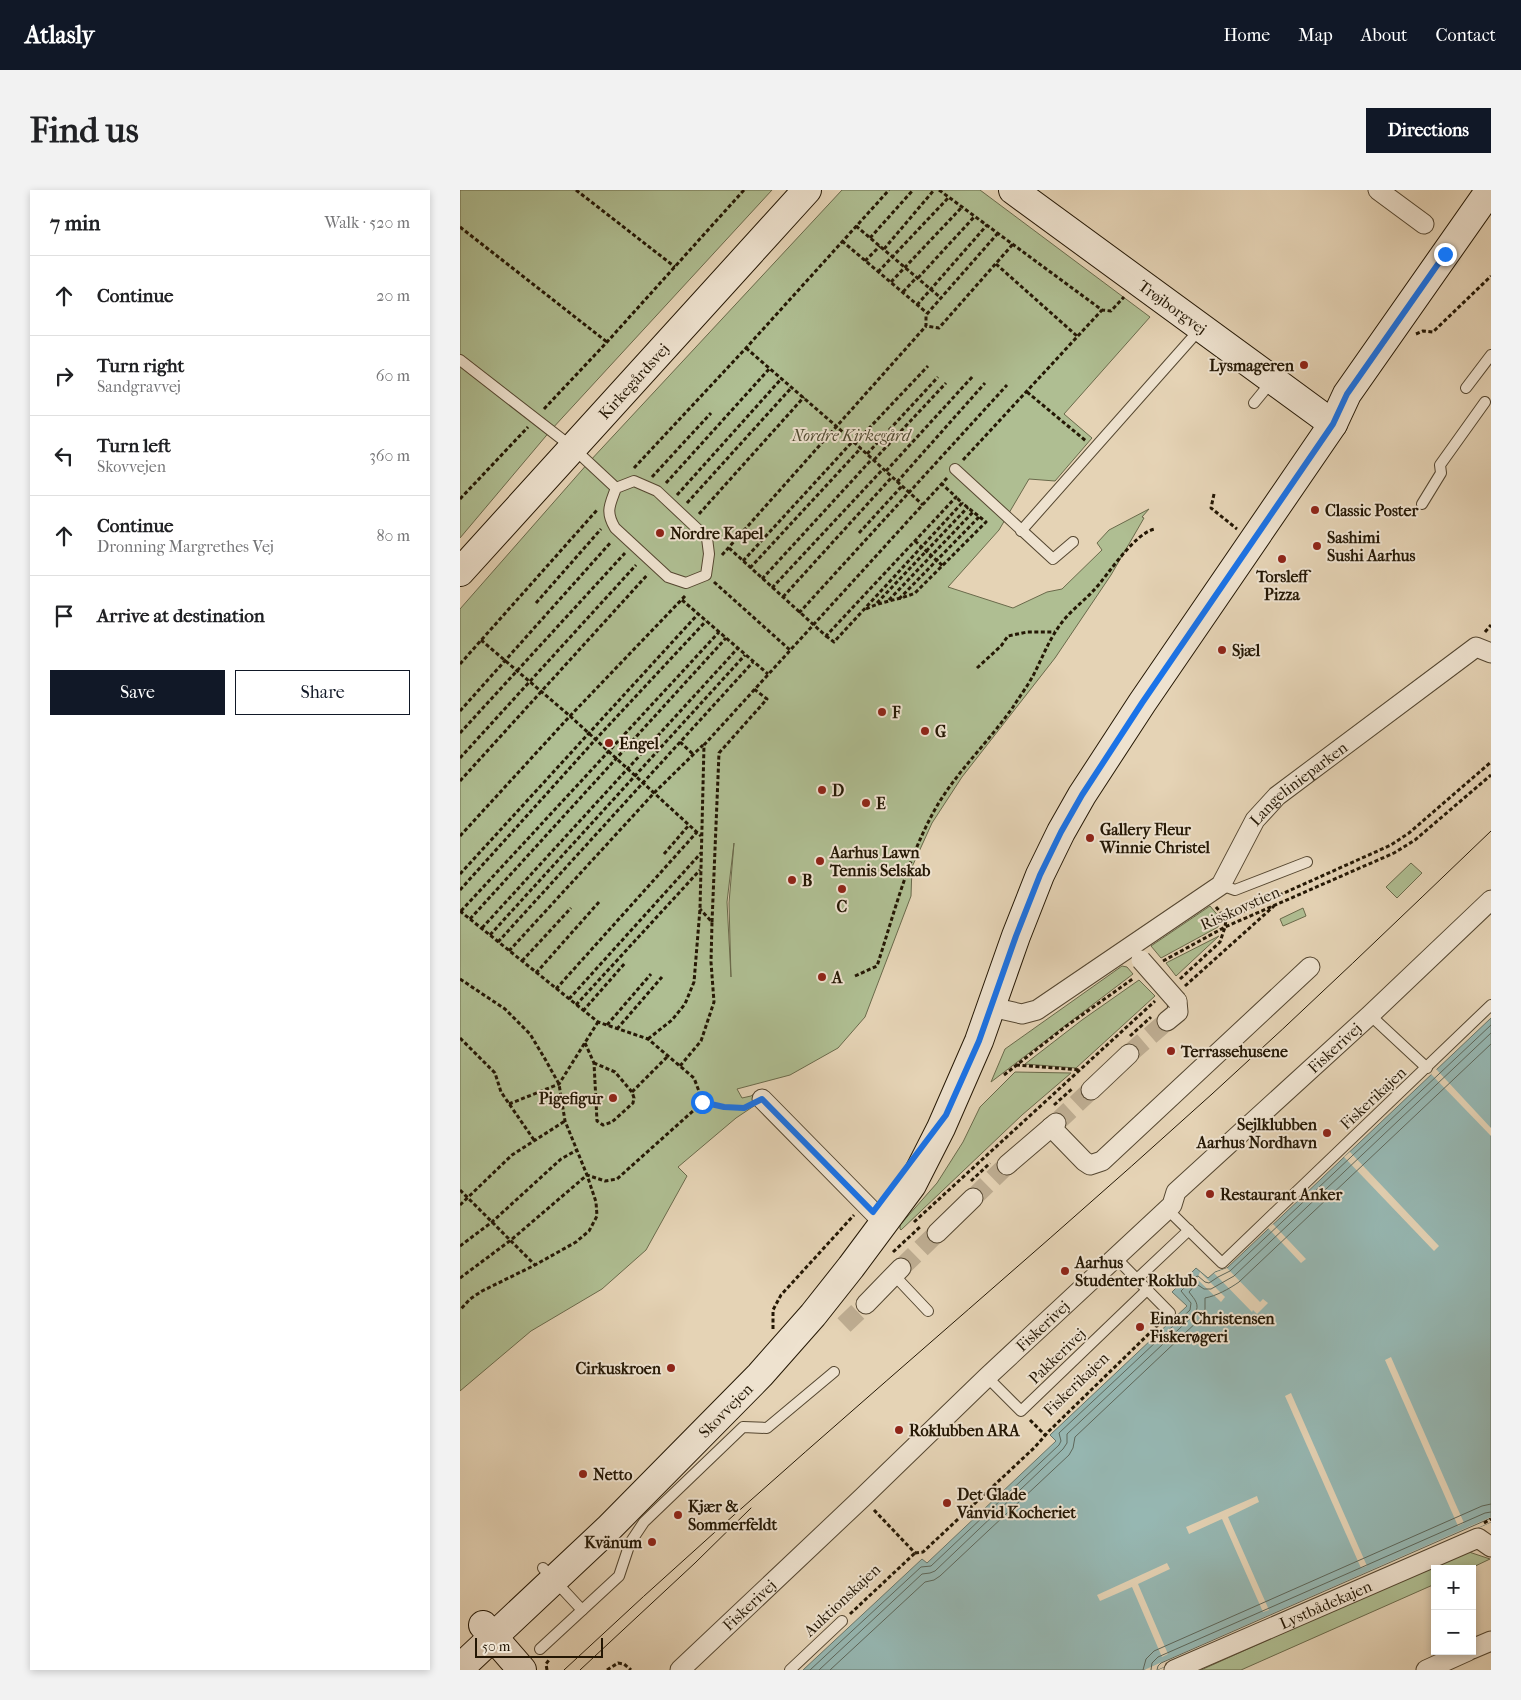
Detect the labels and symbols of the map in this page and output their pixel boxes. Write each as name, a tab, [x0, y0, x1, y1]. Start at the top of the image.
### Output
route end	[1434, 243, 1457, 266]
street label: Trøjborgvej	[1135, 276, 1211, 338]
street label: Kirkegårdsvej	[594, 339, 673, 423]
place label: Lysmageren	[1209, 356, 1295, 376]
marker: Lysmageren	[1298, 359, 1310, 371]
park label: Nordre Kirkegård	[791, 426, 912, 445]
place label: Classic Poster	[1325, 501, 1419, 520]
marker: Classic Poster	[1309, 504, 1321, 516]
place label: Nordre Kapel	[670, 524, 764, 544]
marker: Nordre Kapel	[654, 527, 666, 539]
place label: Sashimi Sushi Aarhus	[1327, 528, 1416, 565]
marker: Sashimi Sushi Aarhus	[1311, 540, 1323, 552]
marker: Torsleff Pizza	[1276, 553, 1288, 565]
place label: Torsleff Pizza	[1255, 567, 1312, 604]
place label: Sjæl	[1232, 641, 1261, 660]
marker: Sjæl	[1216, 644, 1228, 656]
place label: F	[891, 703, 901, 722]
marker: F	[876, 706, 888, 718]
place label: G	[935, 722, 947, 741]
marker: G	[919, 725, 931, 737]
place label: Engel	[619, 734, 659, 754]
marker: Engel	[603, 737, 615, 749]
street label: Langelinieparken	[1245, 737, 1351, 829]
place label: D	[832, 781, 844, 800]
marker: D	[816, 784, 828, 796]
place label: E	[876, 794, 886, 813]
marker: E	[860, 797, 872, 809]
place label: Gallery Fleur Winnie Christel	[1099, 820, 1211, 857]
marker: Gallery Fleur Winnie Christel	[1084, 832, 1096, 844]
place label: Aarhus Lawn Tennis Selskab	[829, 843, 931, 880]
marker: Aarhus Lawn Tennis Selskab	[814, 855, 826, 867]
place label: B	[802, 871, 812, 890]
marker: B	[786, 874, 798, 886]
street label: Risskovstien	[1197, 882, 1284, 934]
marker: C	[836, 883, 848, 895]
place label: C	[837, 897, 848, 916]
place label: A	[831, 968, 843, 987]
marker: A	[816, 971, 828, 983]
street label: Fiskerivej	[1304, 1018, 1365, 1077]
place label: Terrassehusene	[1180, 1042, 1288, 1061]
marker: Terrassehusene	[1165, 1045, 1177, 1057]
street label: Fiskerikajen	[1336, 1062, 1411, 1133]
place label: Pigefigur	[539, 1089, 604, 1109]
route start	[691, 1091, 714, 1114]
marker: Pigefigur	[607, 1092, 619, 1104]
place label: Sejlklubben Aarhus Nordhavn	[1196, 1115, 1318, 1152]
marker: Sejlklubben Aarhus Nordhavn	[1321, 1127, 1333, 1139]
place label: Restaurant Anker	[1220, 1185, 1343, 1204]
marker: Restaurant Anker	[1204, 1188, 1216, 1200]
place label: Aarhus Studenter Roklub	[1074, 1253, 1198, 1290]
marker: Aarhus Studenter Roklub	[1059, 1265, 1071, 1277]
street label: Fiskerivej	[1012, 1296, 1073, 1355]
place label: Einar Christensen Fiskerøgeri	[1149, 1309, 1275, 1347]
marker: Einar Christensen Fiskerøgeri	[1134, 1321, 1146, 1333]
street label: Pakkerivej	[1024, 1324, 1090, 1388]
street label: Fiskerikajen	[1039, 1348, 1113, 1420]
place label: Cirkuskroen	[575, 1359, 662, 1378]
marker: Cirkuskroen	[665, 1362, 677, 1374]
street label: Skovvejen	[694, 1378, 757, 1441]
place label: Roklubben ARA	[909, 1421, 1020, 1440]
marker: Roklubben ARA	[893, 1424, 905, 1436]
place label: Netto	[593, 1465, 632, 1484]
marker: Netto	[577, 1468, 589, 1480]
place label: Det Glade Vanvid Kocheriet	[956, 1485, 1076, 1522]
place label: Kjær & Sommerfeldt	[688, 1497, 777, 1534]
marker: Det Glade Vanvid Kocheriet	[941, 1497, 953, 1509]
marker: Kjær & Sommerfeldt	[672, 1509, 684, 1521]
place label: Kvänum	[584, 1533, 643, 1552]
marker: Kvänum	[646, 1536, 658, 1548]
street label: Auktionskajen	[799, 1559, 885, 1641]
street label: Fiskerivej	[718, 1575, 780, 1634]
street label: Lystbådekajen	[1276, 1576, 1375, 1633]
scale bar	[475, 1635, 602, 1658]

